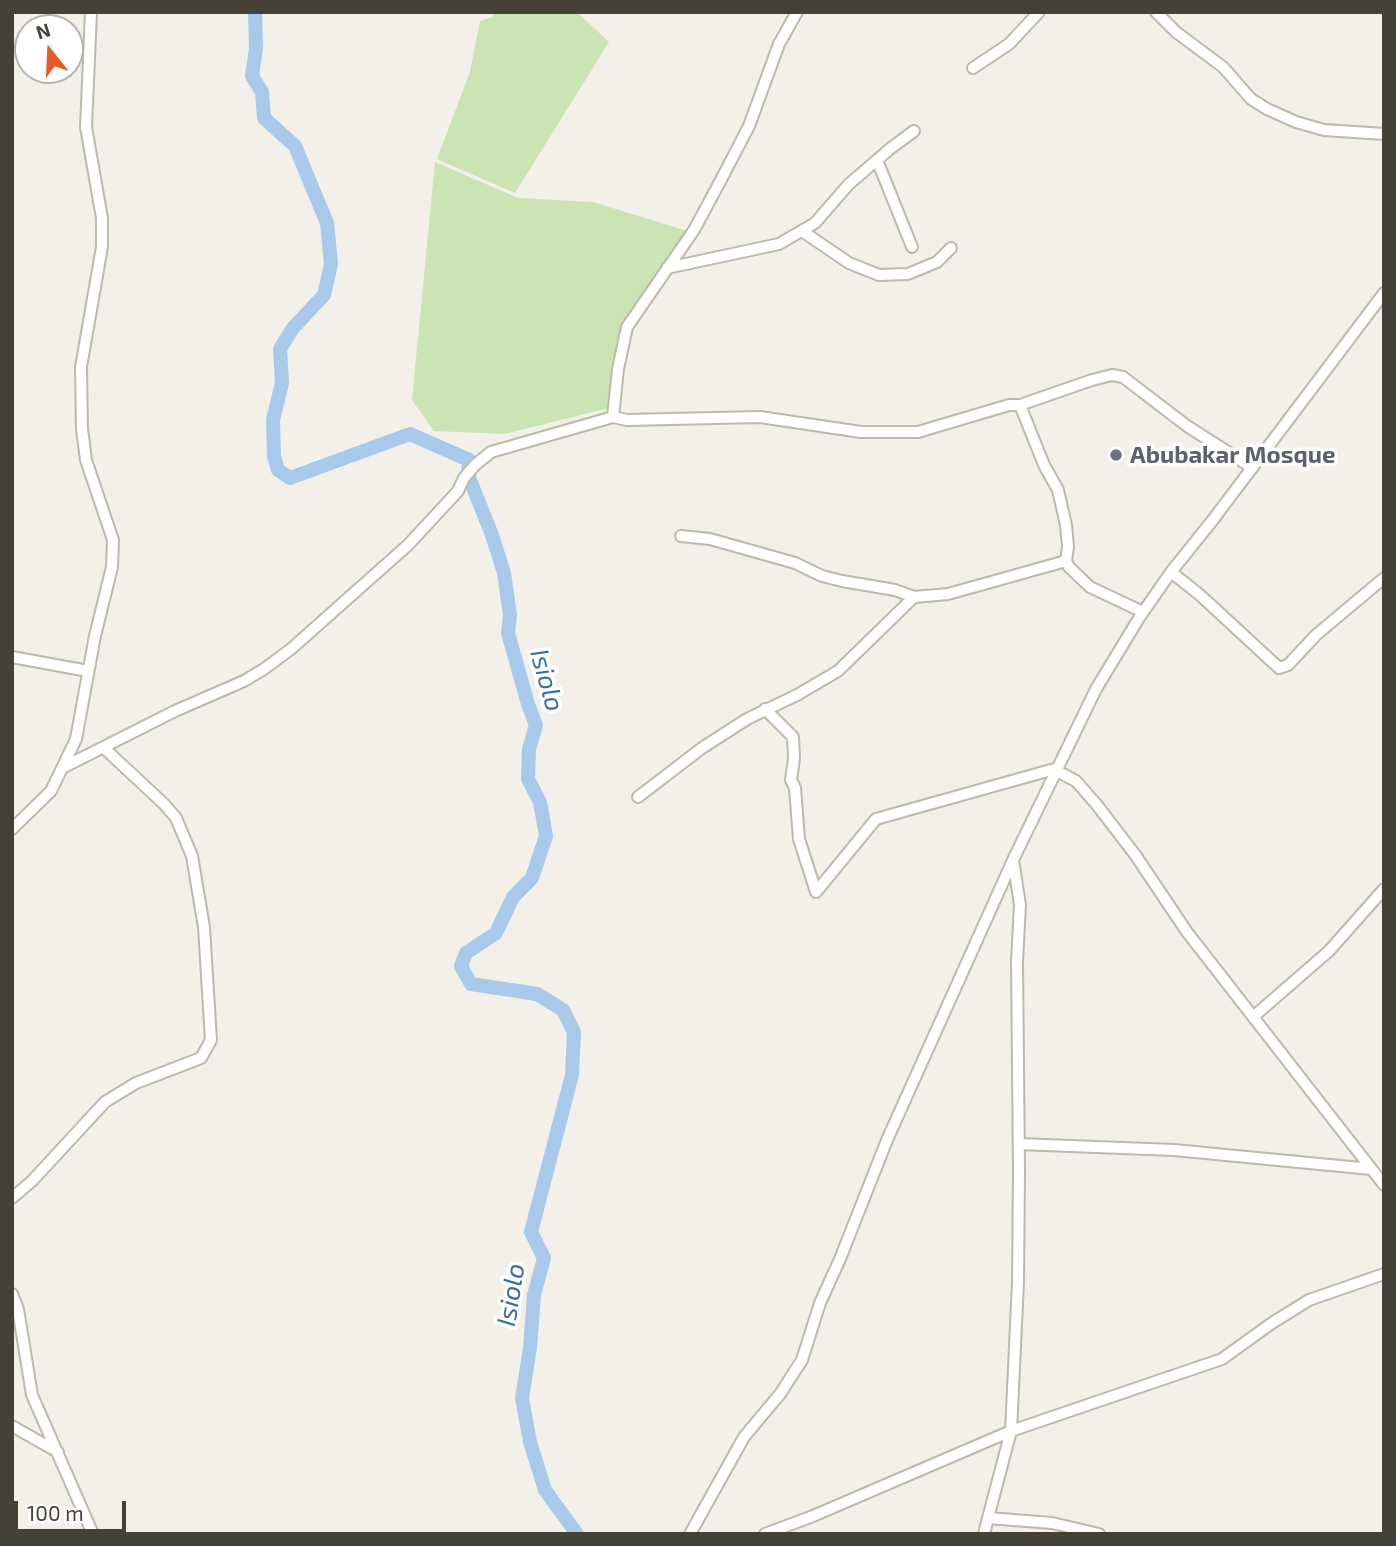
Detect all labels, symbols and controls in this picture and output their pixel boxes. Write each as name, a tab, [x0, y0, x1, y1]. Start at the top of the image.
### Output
north arrow	[14, 14, 84, 84]
text: N	[33, 17, 53, 44]
place label: Abubakar Mosque	[1130, 441, 1336, 469]
marker: Abubakar Mosque	[1108, 447, 1124, 463]
water label: Isiolo	[523, 645, 571, 715]
water label: Isiolo	[491, 1261, 531, 1329]
scale bar	[18, 1486, 130, 1530]
text: 100 m	[27, 1500, 84, 1525]

